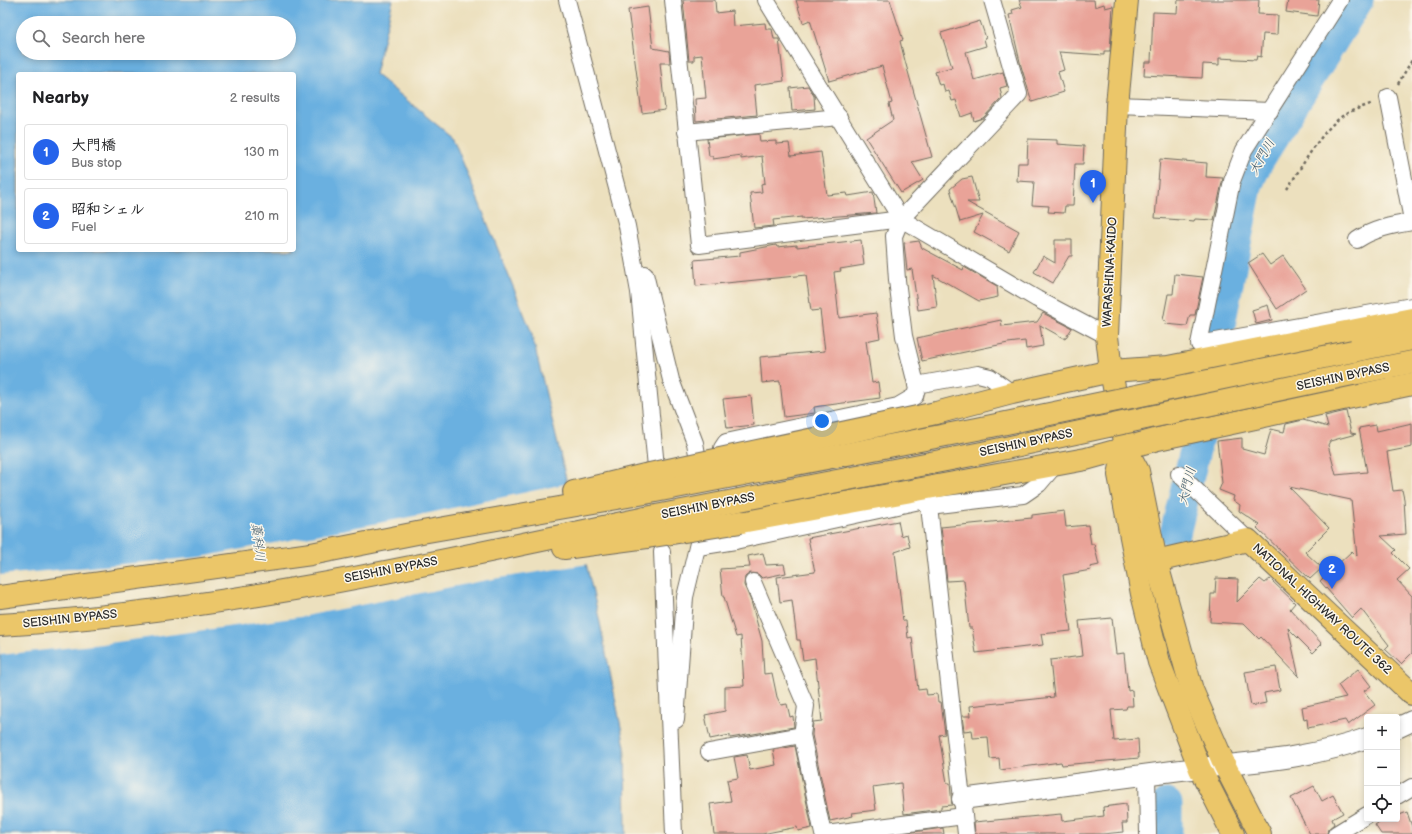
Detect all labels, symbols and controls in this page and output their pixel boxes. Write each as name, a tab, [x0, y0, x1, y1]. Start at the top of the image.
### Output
search box	[16, 16, 296, 60]
icon: search	[30, 27, 52, 49]
text: Search here	[62, 29, 145, 48]
text: Nearby	[32, 88, 89, 108]
text: 2 results	[230, 90, 280, 106]
text: 大門橋	[71, 136, 116, 155]
water label: 大門川	[1246, 136, 1278, 178]
text: 1	[43, 144, 49, 160]
text: 130 m	[244, 144, 279, 160]
text: Bus stop	[71, 155, 122, 171]
pin: 1	[1080, 170, 1106, 203]
text: 昭和シェル	[71, 200, 145, 219]
text: 2	[42, 208, 50, 224]
text: 210 m	[245, 208, 279, 224]
street label: WARASHINA-KAIDO	[1100, 217, 1120, 327]
text: Fuel	[71, 219, 96, 235]
street label: SEISHIN BYPASS	[1295, 360, 1391, 394]
your location	[812, 411, 832, 431]
street label: SEISHIN BYPASS	[978, 426, 1074, 460]
water label: 大門川	[1175, 465, 1199, 507]
street label: SEISHIN BYPASS	[660, 490, 756, 522]
water label: 藁科川	[248, 522, 268, 562]
street label: NATIONAL HIGHWAY ROUTE 362	[1249, 541, 1395, 677]
street label: SEISHIN BYPASS	[343, 554, 439, 586]
pin: 2	[1319, 556, 1345, 589]
street label: SEISHIN BYPASS	[22, 607, 118, 631]
map controls	[1364, 714, 1400, 822]
button: +	[1364, 714, 1400, 750]
button: −	[1364, 750, 1400, 786]
button: locate	[1364, 786, 1400, 822]

